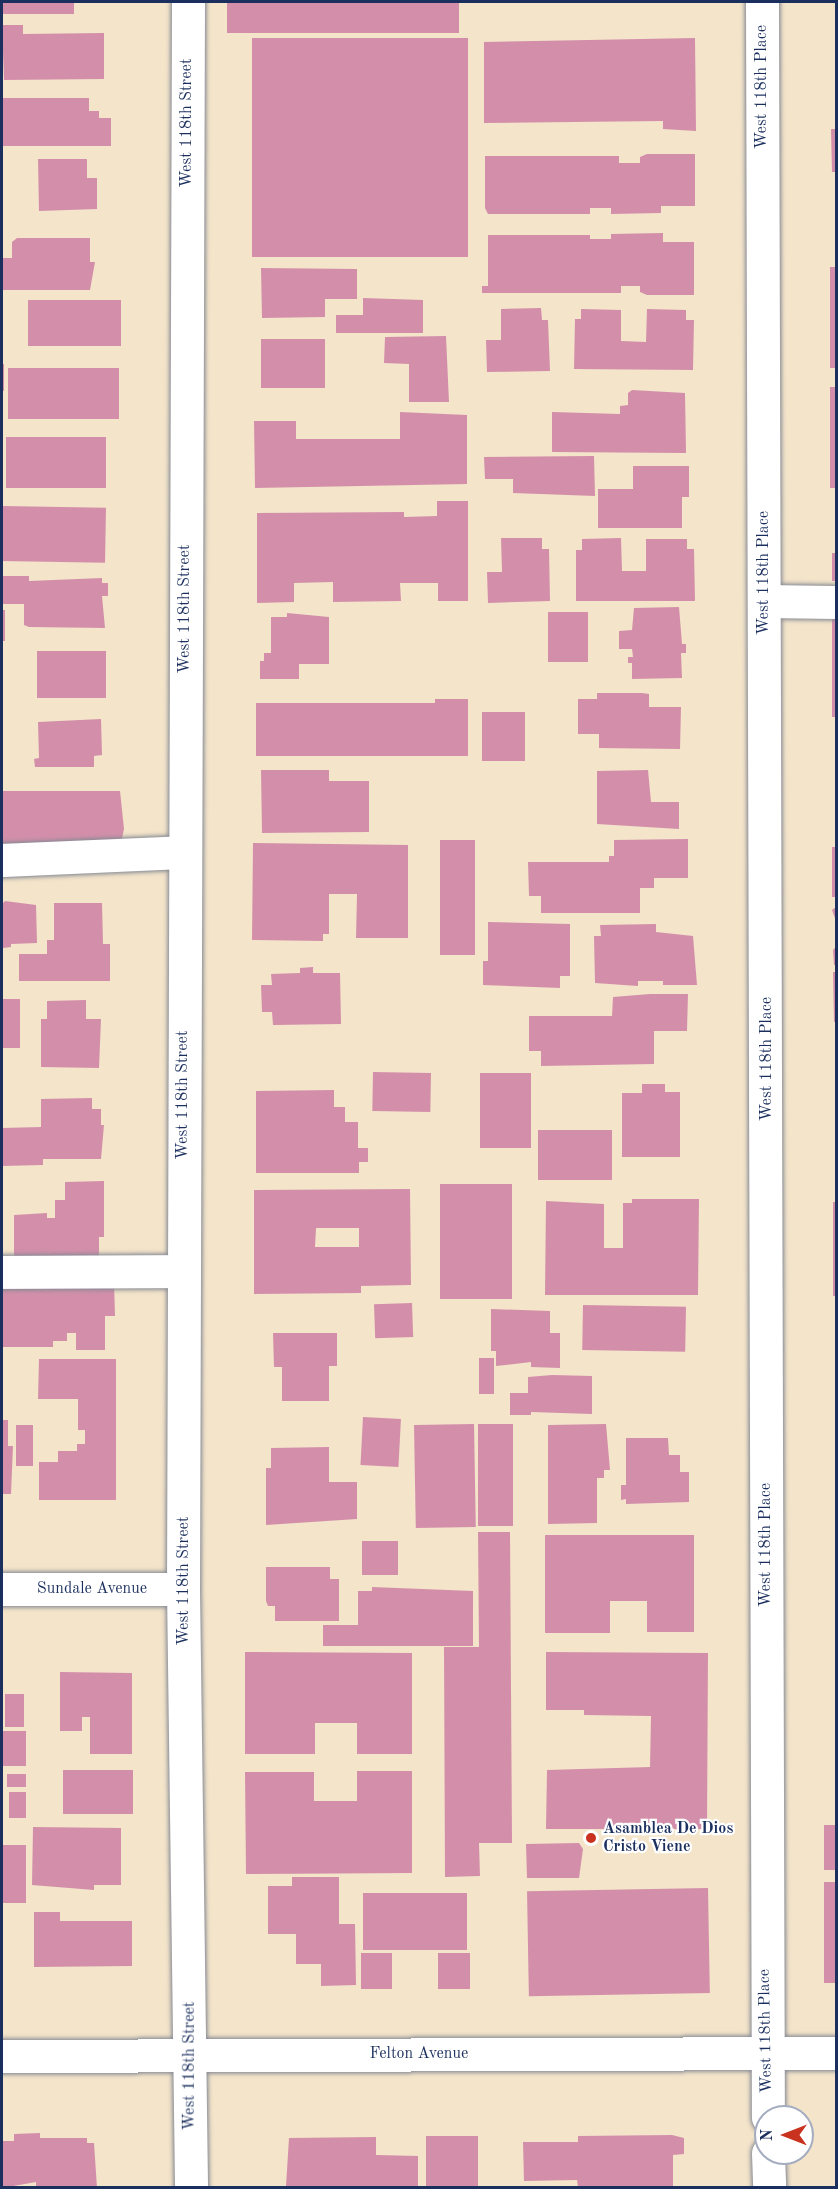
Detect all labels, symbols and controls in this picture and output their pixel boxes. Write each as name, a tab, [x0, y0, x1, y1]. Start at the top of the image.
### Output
street label: West 118th Place	[752, 25, 772, 149]
street label: West 118th Street	[177, 59, 197, 187]
street label: West 118th Place	[754, 511, 774, 635]
street label: West 118th Street	[175, 545, 195, 673]
street label: West 118th Place	[757, 997, 777, 1121]
street label: West 118th Street	[173, 1031, 193, 1159]
street label: West 118th Place	[756, 1483, 776, 1607]
street label: West 118th Street	[174, 1517, 194, 1645]
street label: Sundale Avenue	[37, 1579, 147, 1599]
place label: Asamblea De Dios Cristo Viene	[603, 1819, 733, 1857]
marker: Asamblea De Dios Cristo Viene	[584, 1831, 598, 1845]
street label: West 118th Place	[755, 1969, 777, 2093]
street label: West 118th Street	[180, 2002, 200, 2130]
street label: Felton Avenue	[370, 2044, 468, 2064]
north arrow	[754, 2105, 814, 2165]
text: N	[760, 2129, 776, 2141]

